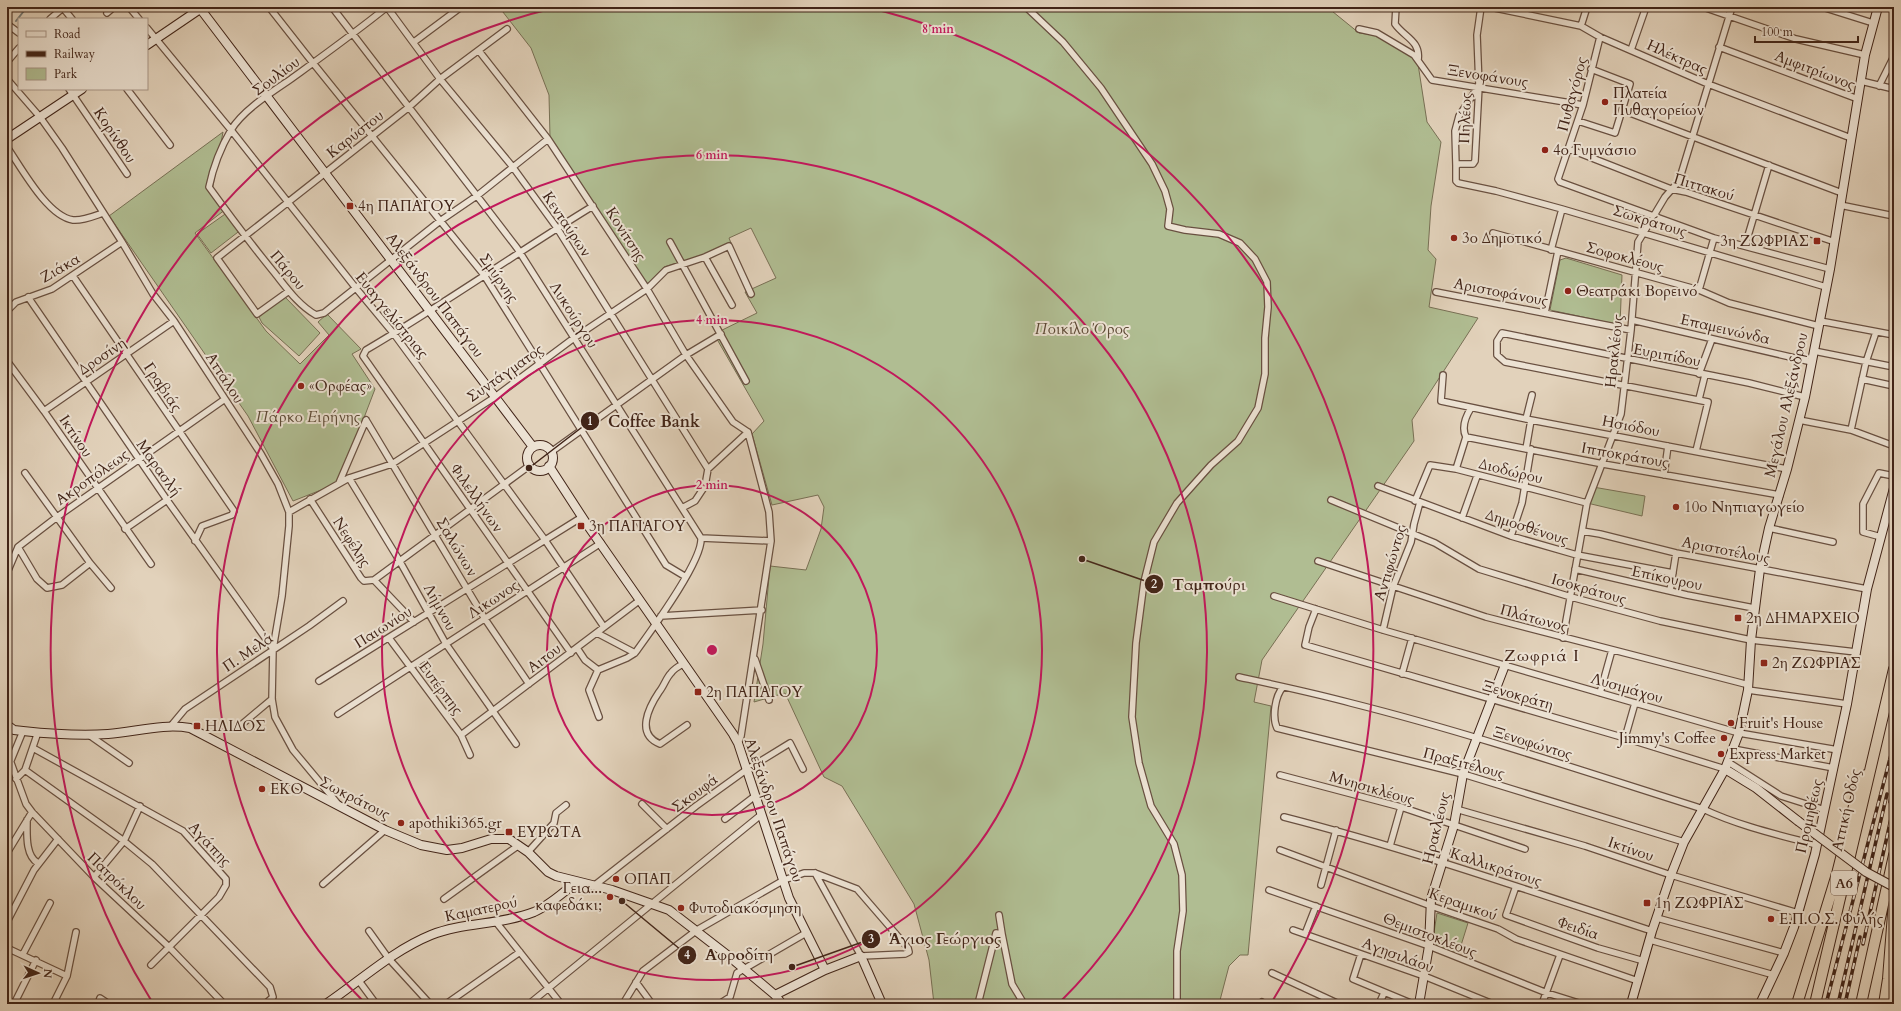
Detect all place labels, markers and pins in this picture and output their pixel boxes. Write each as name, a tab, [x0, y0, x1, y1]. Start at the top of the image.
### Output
place label: Πλατεία Πυθαγορείων	[1613, 83, 1704, 120]
marker: Πλατεία Πυθαγορείων	[1600, 97, 1610, 107]
place label: 4ο Γυμνάσιο	[1553, 140, 1636, 160]
marker: 4ο Γυμνάσιο	[1540, 145, 1550, 155]
place label: 4η ΠΑΠΑΓΟΥ	[358, 196, 456, 216]
marker: 4η ΠΑΠΑΓΟΥ	[345, 201, 355, 211]
place label: 3ο Δημοτικό	[1462, 228, 1542, 248]
place label: 3η ΖΩΦΡΙΑΣ	[1720, 231, 1809, 251]
marker: 3ο Δημοτικό	[1449, 233, 1459, 243]
marker: 3η ΖΩΦΡΙΑΣ	[1812, 236, 1822, 246]
place label: Θεατράκι Βορεινό	[1576, 281, 1697, 301]
marker: Θεατράκι Βορεινό	[1563, 286, 1573, 296]
place label: «Ορφέας»	[309, 376, 372, 396]
marker: «Ορφέας»	[296, 381, 306, 391]
callout: Coffee Bank	[580, 407, 708, 435]
place label: 10ο Νηπιαγωγείο	[1684, 497, 1804, 517]
marker: 10ο Νηπιαγωγείο	[1671, 502, 1681, 512]
place label: 3η ΠΑΠΑΓΟΥ	[589, 516, 687, 536]
marker: 3η ΠΑΠΑΓΟΥ	[576, 521, 586, 531]
callout: Ταμπούρι	[1144, 570, 1254, 598]
place label: 2η ΔΗΜΑΡΧΕΙΟ	[1746, 608, 1860, 628]
marker: 2η ΔΗΜΑΡΧΕΙΟ	[1733, 613, 1743, 623]
centre of rings	[705, 643, 719, 657]
place label: 2η ΖΩΦΡΙΑΣ	[1772, 653, 1861, 673]
marker: 2η ΖΩΦΡΙΑΣ	[1759, 658, 1769, 668]
place label: 2η ΠΑΠΑΓΟΥ	[706, 682, 804, 702]
marker: 2η ΠΑΠΑΓΟΥ	[693, 687, 703, 697]
place label: Fruit's House	[1739, 713, 1824, 733]
place label: ΗΛΙΔΟΣ	[205, 716, 265, 736]
marker: Fruit's House	[1726, 718, 1736, 728]
marker: ΗΛΙΔΟΣ	[192, 721, 202, 731]
place label: Jimmy's Coffee	[1617, 728, 1716, 748]
marker: Jimmy's Coffee	[1719, 733, 1729, 743]
place label: Express Market	[1729, 744, 1826, 764]
marker: Express Market	[1716, 749, 1726, 759]
place label: EKO	[270, 779, 303, 799]
marker: EKO	[257, 784, 267, 794]
place label: apothiki365.gr	[409, 813, 502, 833]
marker: apothiki365.gr	[396, 818, 406, 828]
place label: ΕΥΡΩΤΑ	[517, 822, 582, 842]
marker: ΕΥΡΩΤΑ	[504, 827, 514, 837]
place label: ΟΠΑΠ	[624, 869, 671, 889]
marker: ΟΠΑΠ	[611, 874, 621, 884]
place label: Γεια... καφεδάκι;	[535, 878, 602, 915]
marker: Γεια... καφεδάκι;	[605, 892, 615, 902]
place label: 1η ΖΩΦΡΙΑΣ	[1655, 893, 1744, 913]
place label: Φυτοδιακόσμηση	[689, 898, 801, 918]
marker: 1η ΖΩΦΡΙΑΣ	[1642, 898, 1652, 908]
marker: Φυτοδιακόσμηση	[676, 903, 686, 913]
place label: Ε.Π.Ο.Σ. Φυλής	[1779, 909, 1884, 929]
marker: Ε.Π.Ο.Σ. Φυλής	[1766, 914, 1776, 924]
callout: Άγιος Γεώργιος	[861, 925, 1009, 953]
callout: Αφροδίτη	[677, 941, 781, 969]

